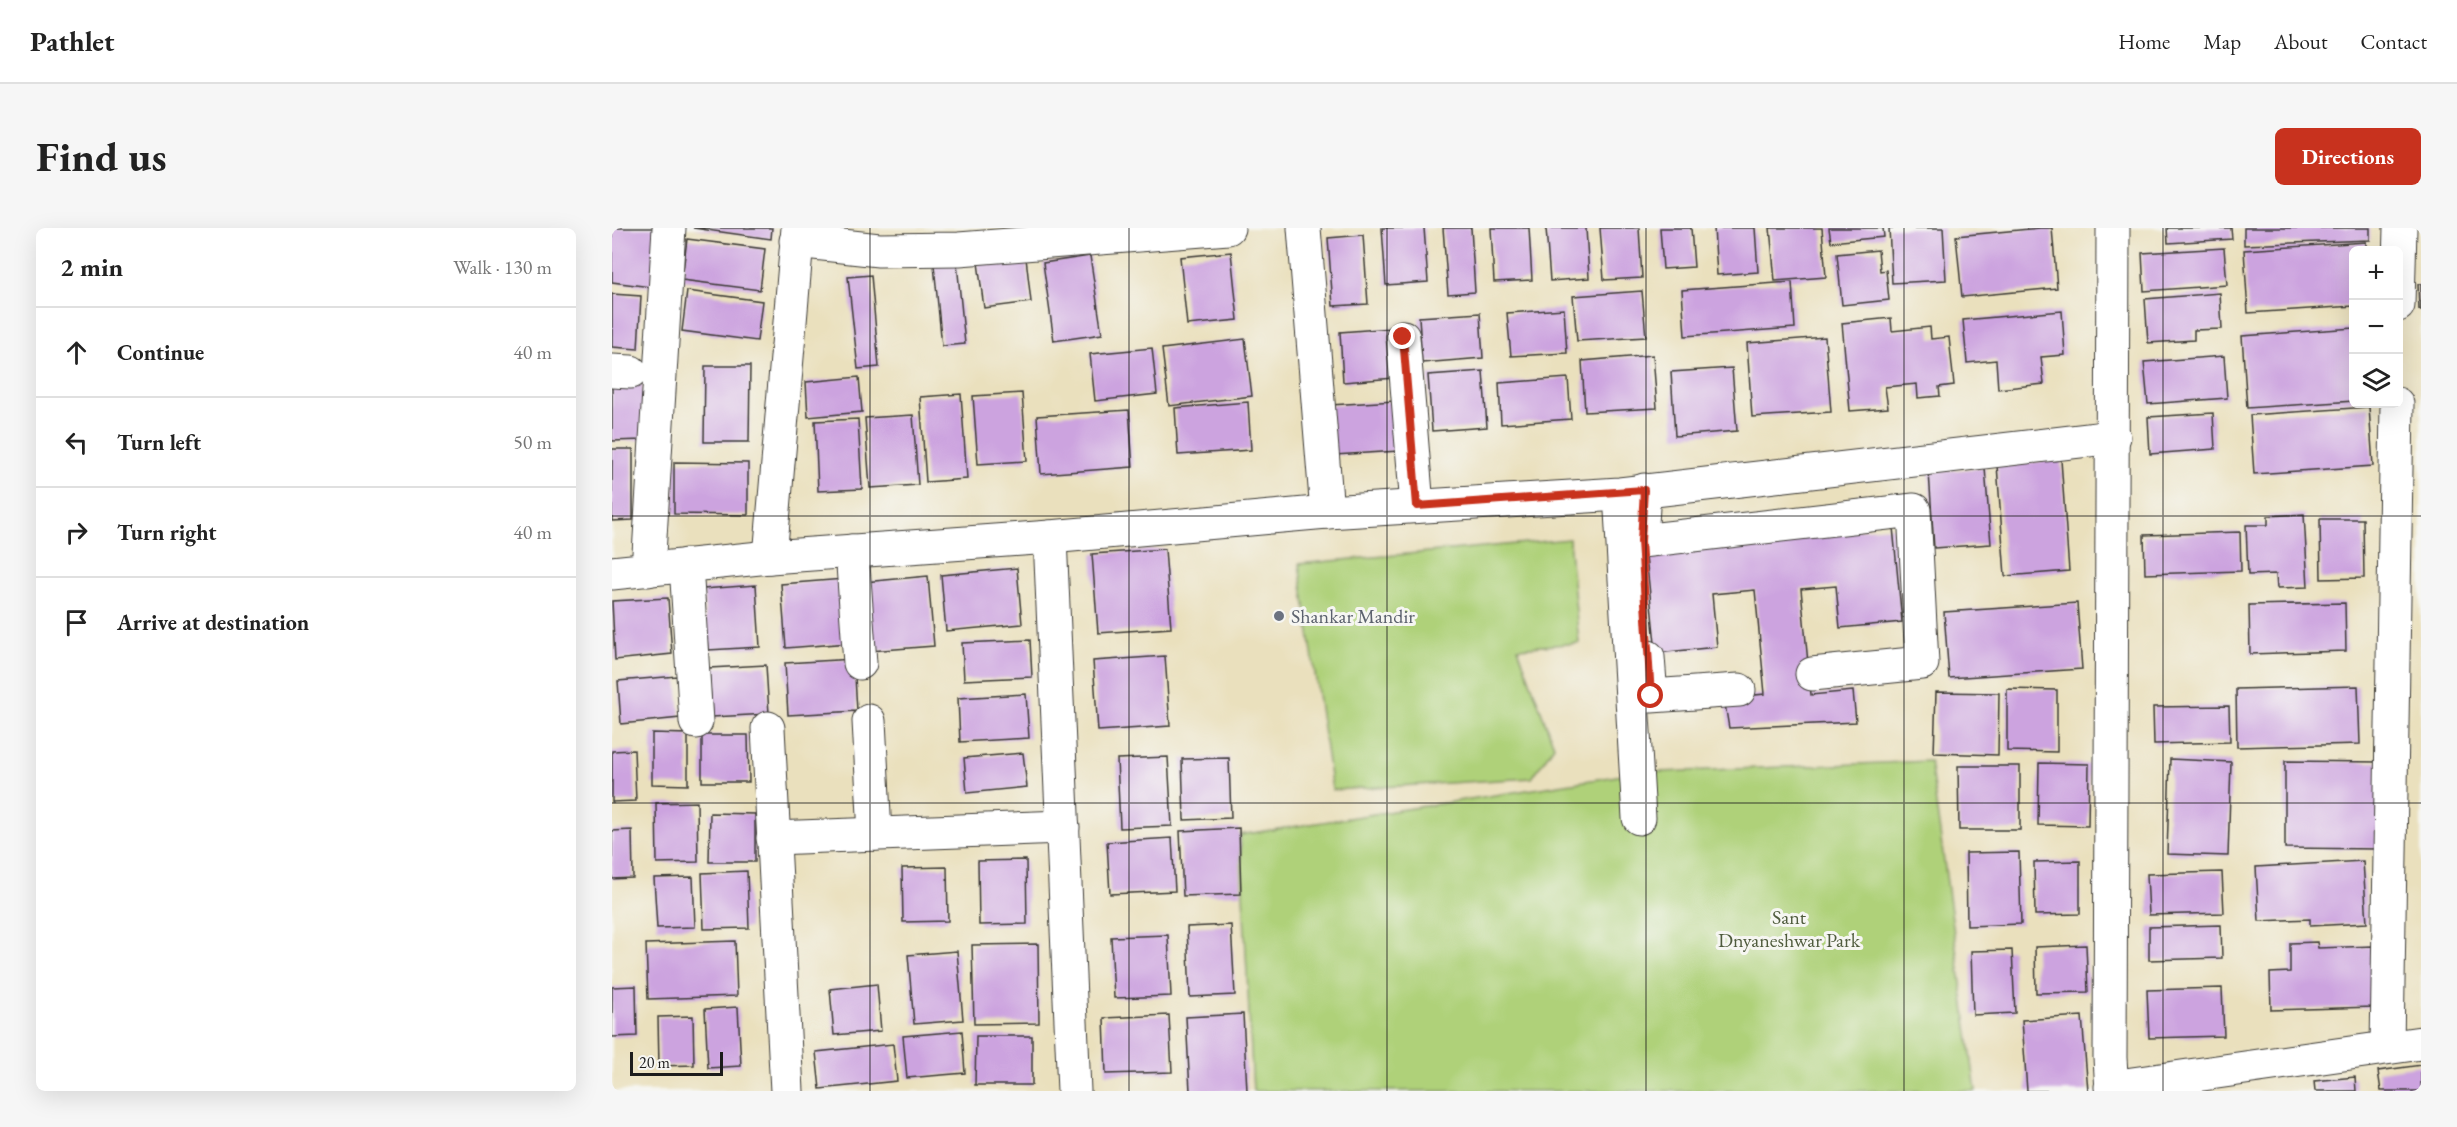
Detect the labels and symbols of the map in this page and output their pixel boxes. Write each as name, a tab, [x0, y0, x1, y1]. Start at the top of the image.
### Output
route end	[1389, 323, 1415, 349]
place label: Shankar Mandir	[1291, 603, 1415, 629]
marker: Shankar Mandir	[1272, 609, 1286, 623]
route start	[1637, 682, 1663, 708]
park label: Sant Dnyaneshwar Park	[1718, 904, 1861, 953]
scale bar	[630, 1049, 723, 1076]

